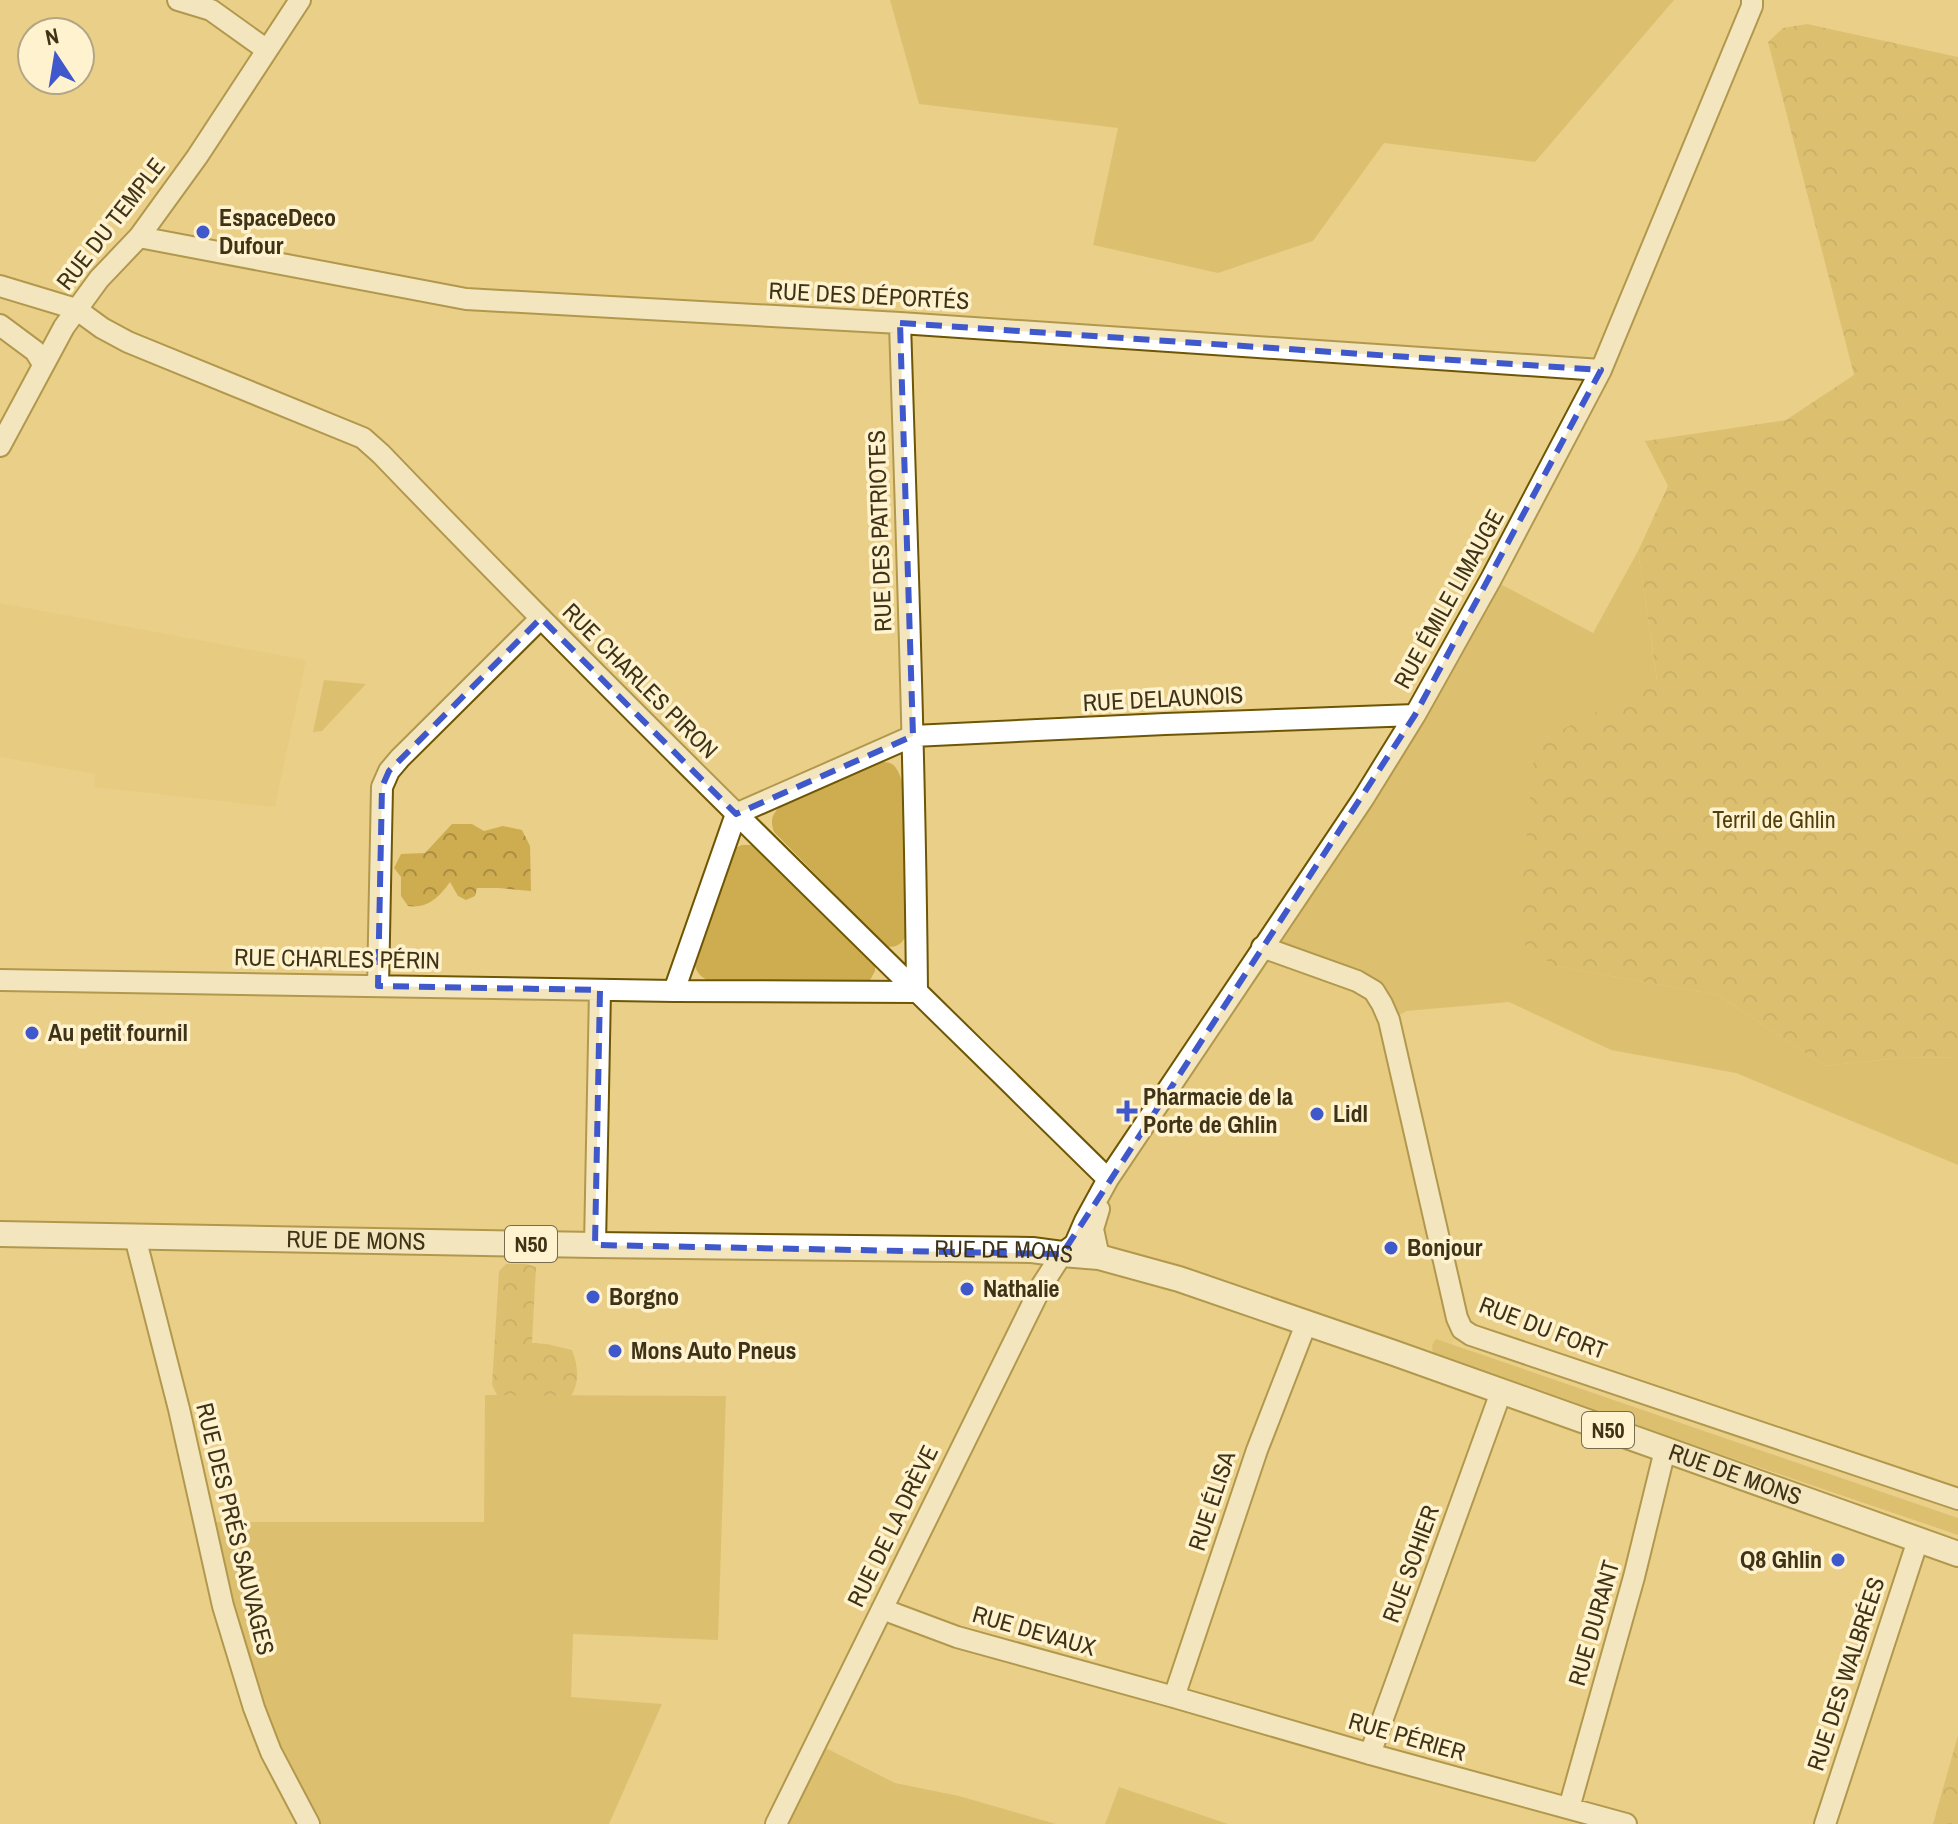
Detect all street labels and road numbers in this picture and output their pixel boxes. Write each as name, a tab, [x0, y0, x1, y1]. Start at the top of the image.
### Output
street label: RUE DU TEMPLE	[49, 151, 172, 296]
street label: RUE DES DÉPORTÉS	[768, 274, 970, 316]
street label: RUE DES PATRIOTES	[859, 430, 899, 632]
street label: RUE ÉMILE LIMAUGE	[1386, 503, 1511, 694]
street label: RUE CHARLES PIRON	[556, 596, 725, 765]
street label: RUE DELAUNOIS	[1082, 678, 1244, 718]
street label: RUE CHARLES PÉRIN	[234, 940, 440, 976]
street label: RUE DE MONS	[286, 1222, 426, 1257]
road number: N50	[505, 1226, 557, 1262]
street label: RUE DE MONS	[934, 1232, 1074, 1270]
street label: RUE DU FORT	[1475, 1288, 1612, 1366]
street label: RUE DES PRÉS SAUVAGES	[189, 1399, 283, 1658]
road number: N50	[1582, 1412, 1634, 1448]
street label: RUE DE MONS	[1665, 1435, 1806, 1512]
street label: RUE DE LA DRÈVE	[839, 1439, 945, 1612]
street label: RUE ÉLISA	[1180, 1446, 1242, 1555]
street label: RUE SOHIER	[1374, 1501, 1446, 1627]
street label: RUE DURANT	[1560, 1556, 1626, 1689]
street label: RUE DES WALBRÉES	[1799, 1573, 1891, 1775]
street label: RUE DEVAUX	[969, 1597, 1100, 1663]
street label: RUE PÉRIER	[1345, 1704, 1470, 1768]

